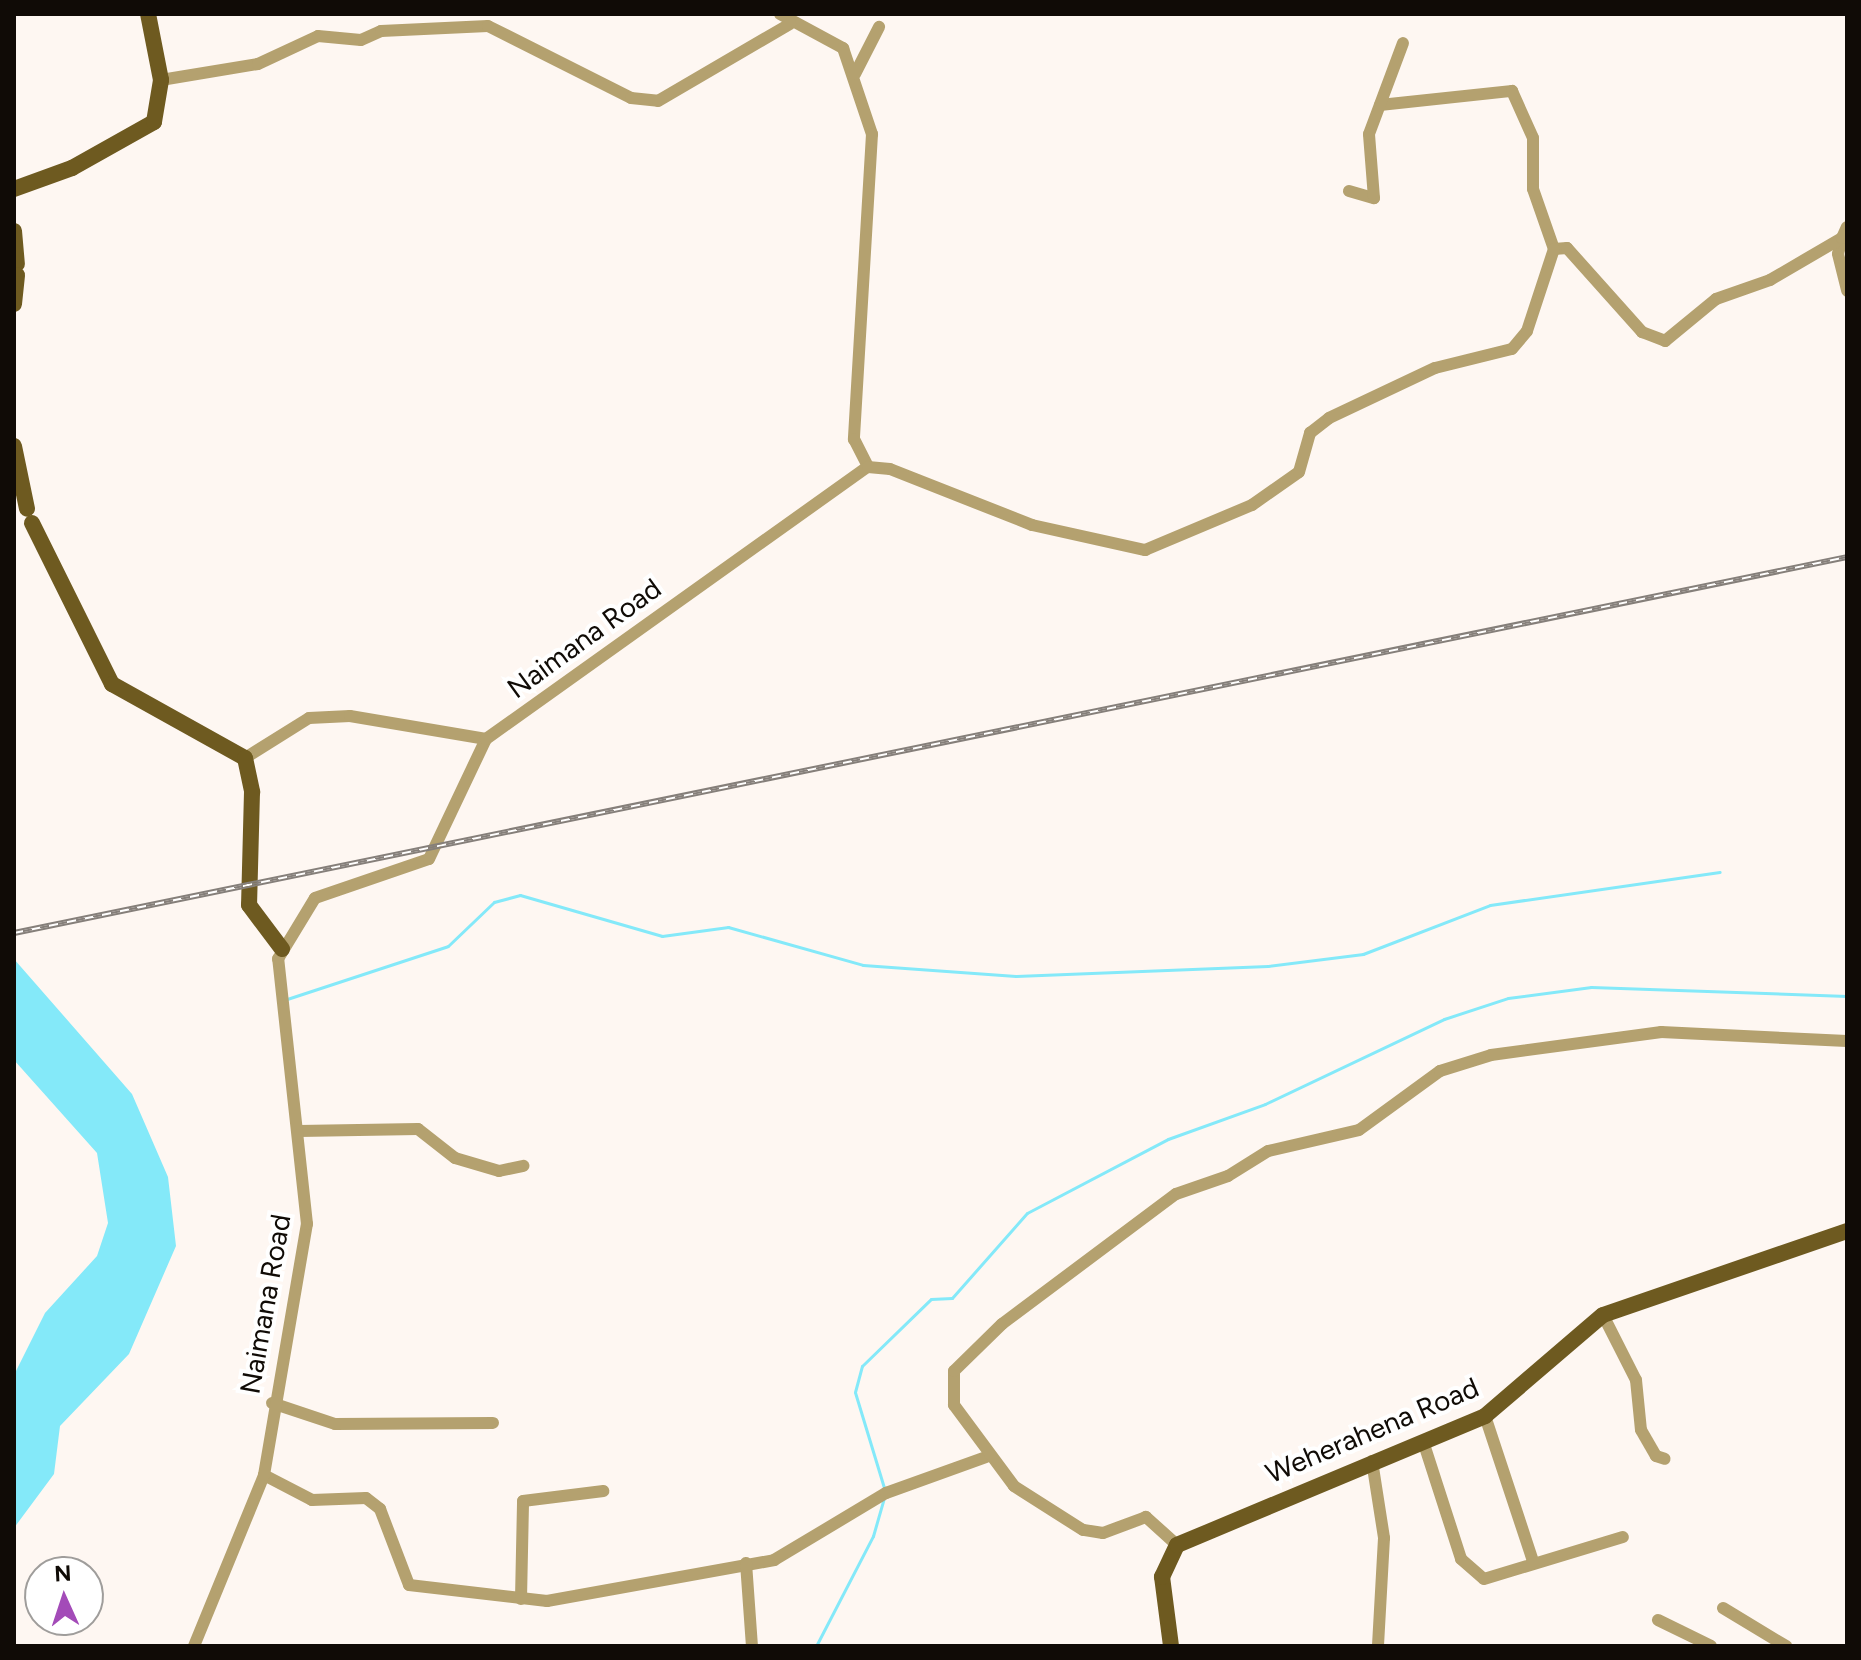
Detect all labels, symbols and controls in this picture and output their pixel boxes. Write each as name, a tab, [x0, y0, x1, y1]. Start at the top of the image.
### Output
street label: Naimana Road	[501, 571, 667, 705]
street label: Naimana Road	[233, 1212, 297, 1396]
street label: Weherahena Road	[1261, 1370, 1483, 1490]
north arrow	[24, 1556, 104, 1636]
text: N	[54, 1560, 72, 1587]

